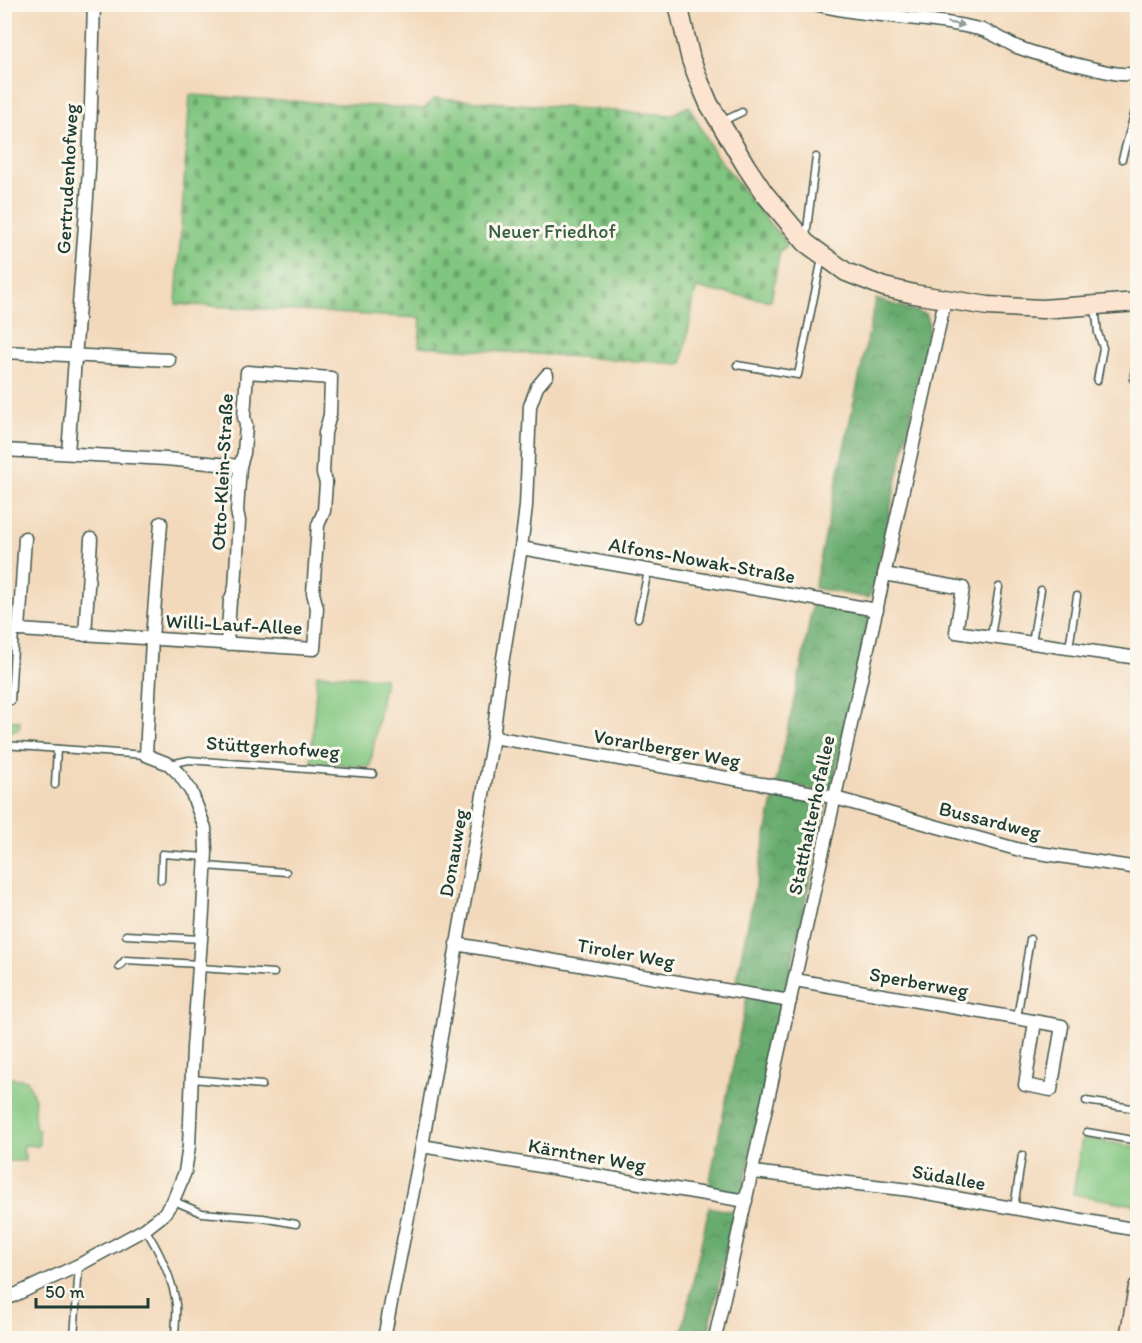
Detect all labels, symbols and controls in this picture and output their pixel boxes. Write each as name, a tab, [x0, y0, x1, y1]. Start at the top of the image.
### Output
one-way arrow	[947, 20, 966, 29]
street label: Gertrudenhofweg	[51, 102, 83, 255]
park label: Neuer Friedhof	[488, 219, 616, 243]
street label: Otto-Klein-Straße	[206, 393, 238, 551]
street label: Alfons-Nowak-Straße	[607, 532, 797, 588]
street label: Willi-Lauf-Allee	[165, 608, 303, 640]
street label: Vorarlberger Weg	[592, 723, 743, 773]
street label: Stüttgerhofweg	[205, 730, 341, 764]
street label: Statthalterhofallee	[782, 733, 840, 897]
street label: Bussardweg	[937, 796, 1044, 844]
street label: Donauweg	[433, 806, 473, 899]
street label: Tiroler Weg	[575, 933, 677, 973]
street label: Sperberweg	[868, 961, 971, 1003]
street label: Kärntner Weg	[526, 1133, 648, 1177]
street label: Südallee	[910, 1159, 988, 1195]
scale bar	[36, 1271, 148, 1309]
text: 50 m	[45, 1281, 85, 1303]

